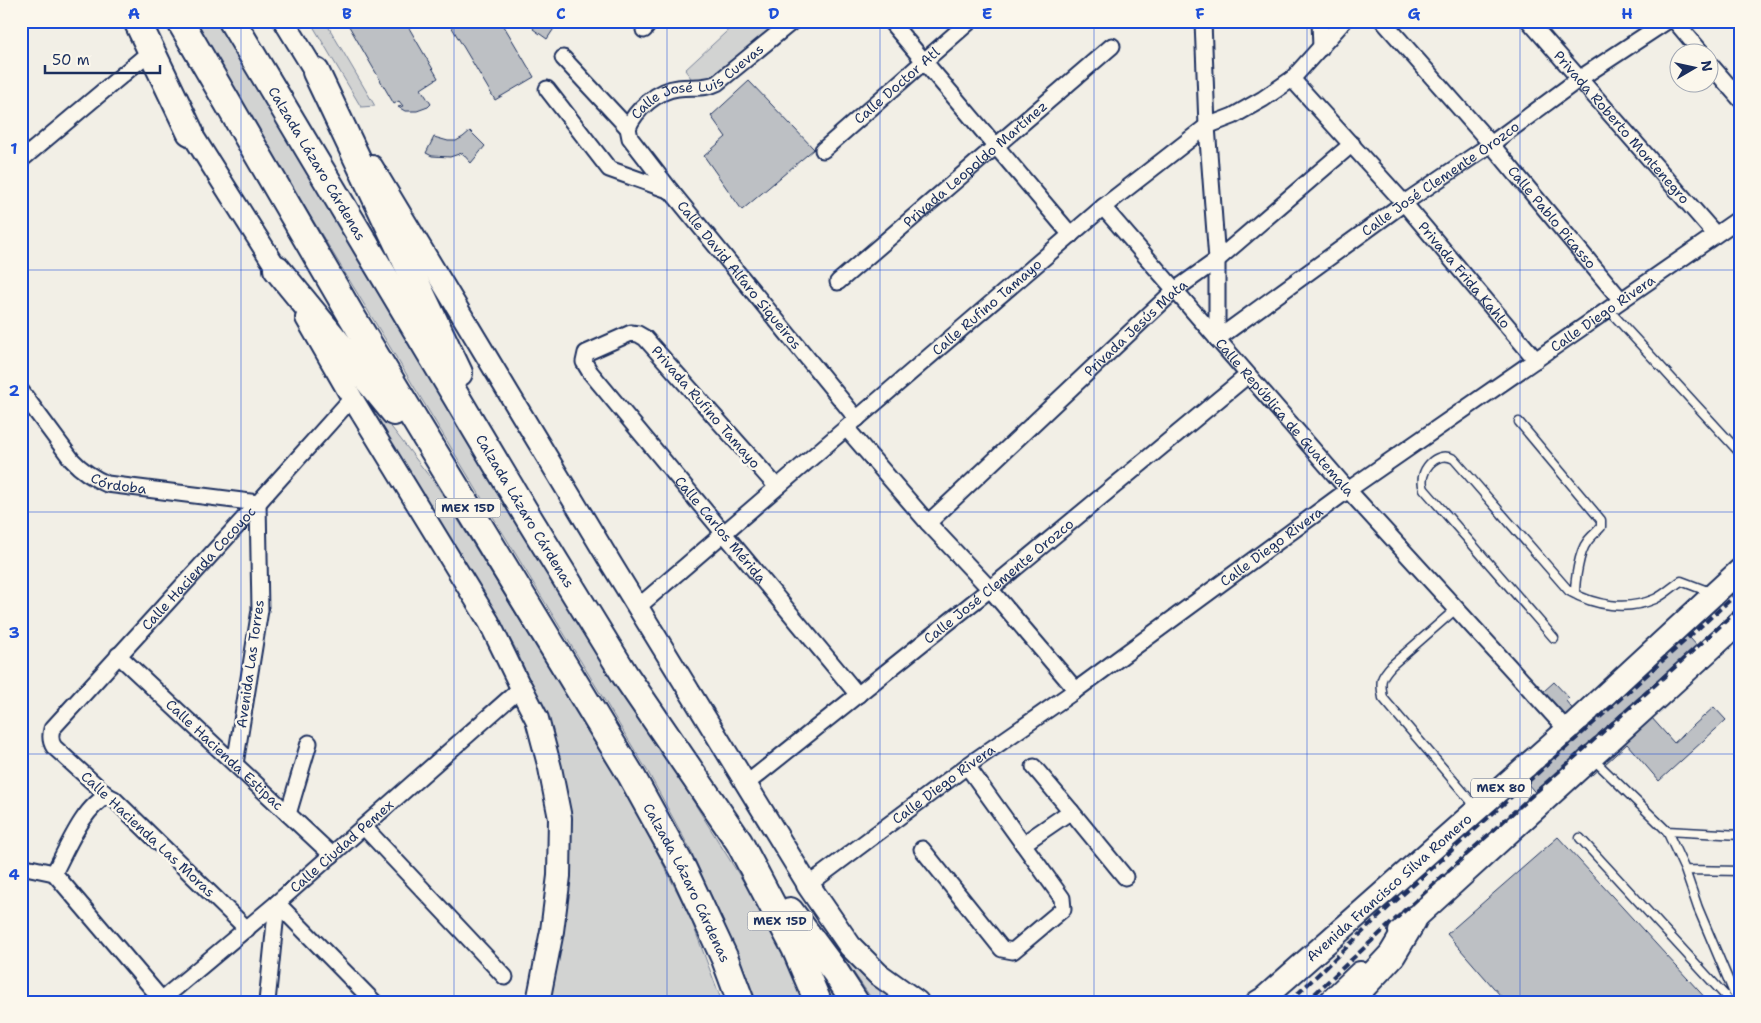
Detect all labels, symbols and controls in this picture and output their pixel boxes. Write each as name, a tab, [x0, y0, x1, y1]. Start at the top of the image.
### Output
text: A	[128, 3, 140, 24]
text: B	[342, 3, 352, 24]
text: C	[556, 3, 566, 24]
text: D	[768, 3, 780, 24]
text: E	[982, 3, 992, 24]
text: F	[1195, 3, 1205, 24]
text: G	[1408, 3, 1421, 24]
text: H	[1621, 3, 1633, 24]
street label: Calle José Luis Cuevas	[627, 40, 767, 123]
scale bar	[45, 42, 160, 74]
street label: Calle Doctor Atl	[850, 42, 944, 128]
north arrow	[1668, 42, 1718, 92]
street label: Privada Roberto Montenegro	[1550, 47, 1694, 208]
text: 50 m	[52, 50, 90, 70]
text: N	[1697, 59, 1717, 73]
street label: Calzada Lázaro Cárdenas	[264, 83, 370, 244]
street label: Privada Leopoldo Martínez	[899, 97, 1051, 231]
street label: Calle José Clemente Orozco	[1358, 117, 1523, 240]
text: 1	[10, 138, 18, 159]
street label: Calle Pablo Picasso	[1504, 162, 1600, 272]
street label: Calle David Alfaro Siqueiros	[673, 197, 805, 353]
street label: Privada Frida Kahlo	[1414, 218, 1514, 332]
street label: Calle Rufino Tamayo	[928, 255, 1045, 359]
street label: Calle Diego Rivera	[1547, 271, 1659, 356]
street label: Privada Jesús Mata	[1080, 275, 1191, 380]
street label: Calle República de Guatemala	[1212, 334, 1358, 500]
street label: Privada Rufino Tamayo	[648, 342, 764, 472]
text: 2	[8, 380, 20, 401]
street label: Calzada Lázaro Cárdenas	[472, 431, 578, 591]
street label: Córdoba	[88, 469, 148, 498]
street label: Calle Carlos Mérida	[671, 472, 771, 587]
road number: MEX 15D	[436, 498, 500, 518]
street label: Calle Diego Rivera	[1216, 502, 1327, 590]
street label: Calle Hacienda Cocoyoc	[138, 503, 260, 634]
street label: Calle José Clemente Orozco	[920, 514, 1077, 648]
street label: Avenida Las Torres	[232, 599, 268, 729]
text: 3	[8, 622, 20, 643]
street label: Calle Hacienda Estipac	[162, 695, 287, 814]
street label: Calle Diego Rivera	[888, 740, 999, 828]
street label: Calle Hacienda Las Moras	[77, 767, 219, 901]
road number: MEX 80	[1471, 778, 1531, 798]
street label: Calle Ciudad Pemex	[286, 796, 397, 897]
street label: Calzada Lázaro Cárdenas	[639, 800, 734, 965]
street label: Avenida Francisco Silva Romero	[1302, 810, 1475, 966]
text: 4	[8, 864, 20, 885]
road number: MEX 15D	[748, 911, 812, 930]

